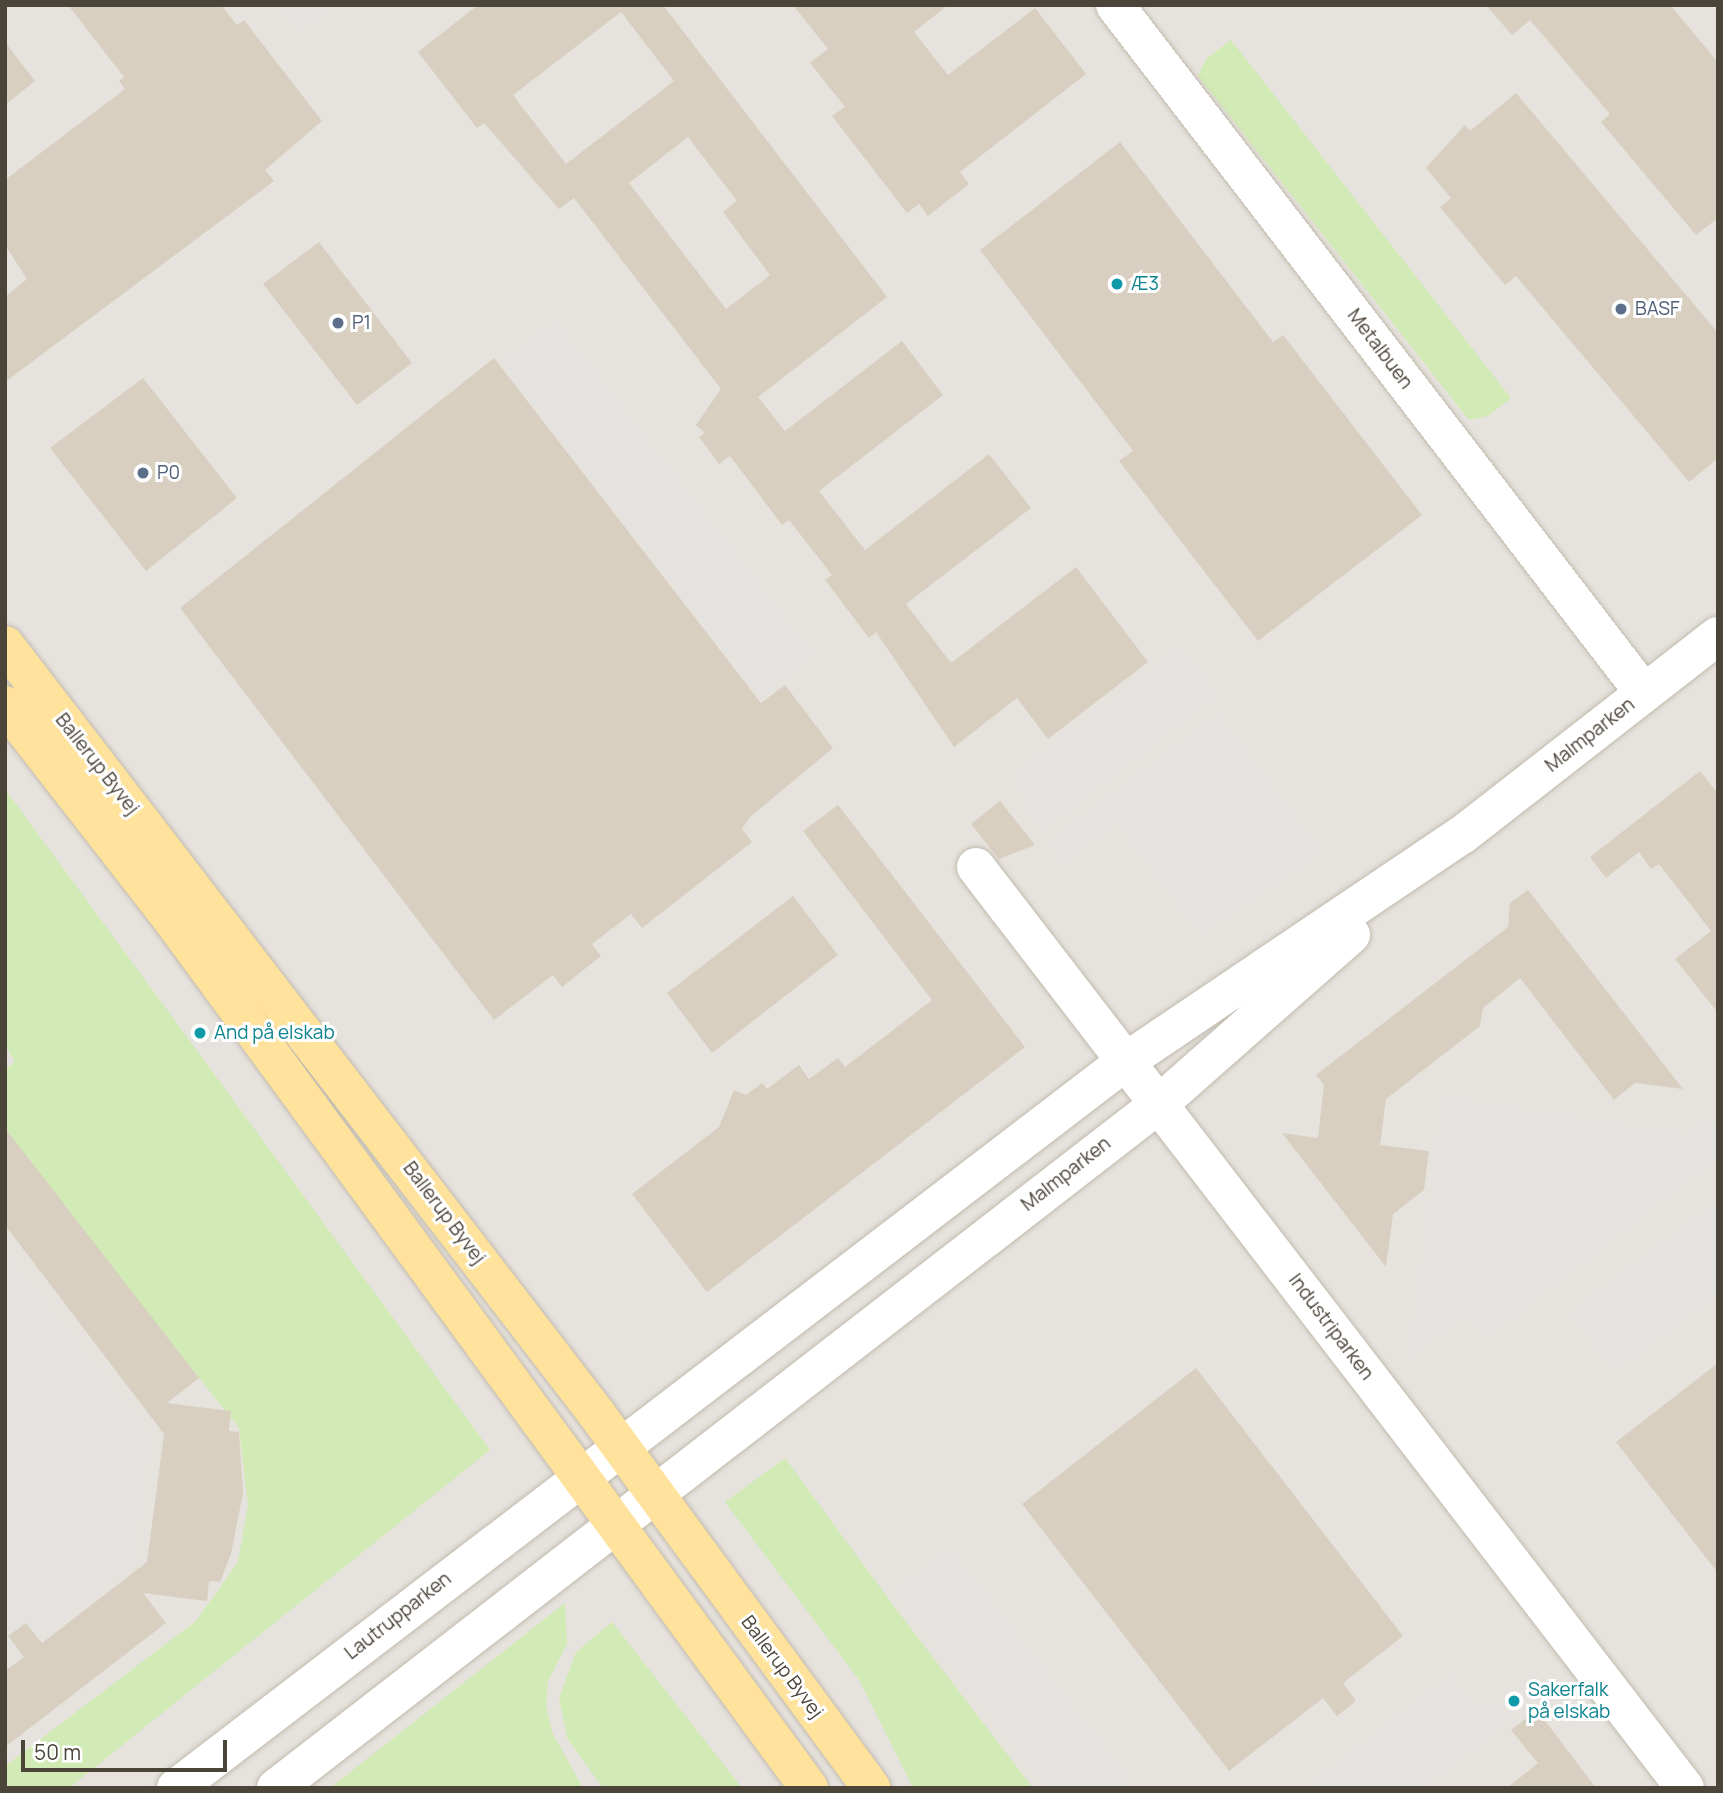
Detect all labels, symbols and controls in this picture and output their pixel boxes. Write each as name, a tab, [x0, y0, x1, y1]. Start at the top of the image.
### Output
place label: Æ3	[1131, 273, 1159, 295]
marker: Æ3	[1109, 276, 1125, 292]
place label: BASF	[1635, 298, 1680, 320]
marker: BASF	[1613, 301, 1629, 317]
street label: Metalbuen	[1343, 304, 1417, 394]
place label: P1	[352, 312, 371, 334]
marker: P1	[330, 315, 346, 331]
place label: P0	[157, 462, 180, 484]
marker: P0	[135, 465, 151, 481]
street label: Malmparken	[1541, 693, 1639, 777]
street label: Ballerup Byvej	[50, 709, 144, 819]
place label: And på elskab	[214, 1022, 335, 1044]
marker: And på elskab	[192, 1025, 208, 1041]
street label: Malmparken	[1017, 1132, 1115, 1216]
street label: Ballerup Byvej	[398, 1157, 490, 1269]
street label: Industriparken	[1284, 1269, 1378, 1385]
street label: Lautrupparken	[340, 1567, 456, 1665]
street label: Ballerup Byvej	[736, 1611, 828, 1723]
place label: Sakerfalk på elskab	[1528, 1679, 1610, 1723]
marker: Sakerfalk på elskab	[1506, 1693, 1522, 1709]
scale bar	[24, 1727, 231, 1771]
text: 50 m	[34, 1738, 81, 1766]

